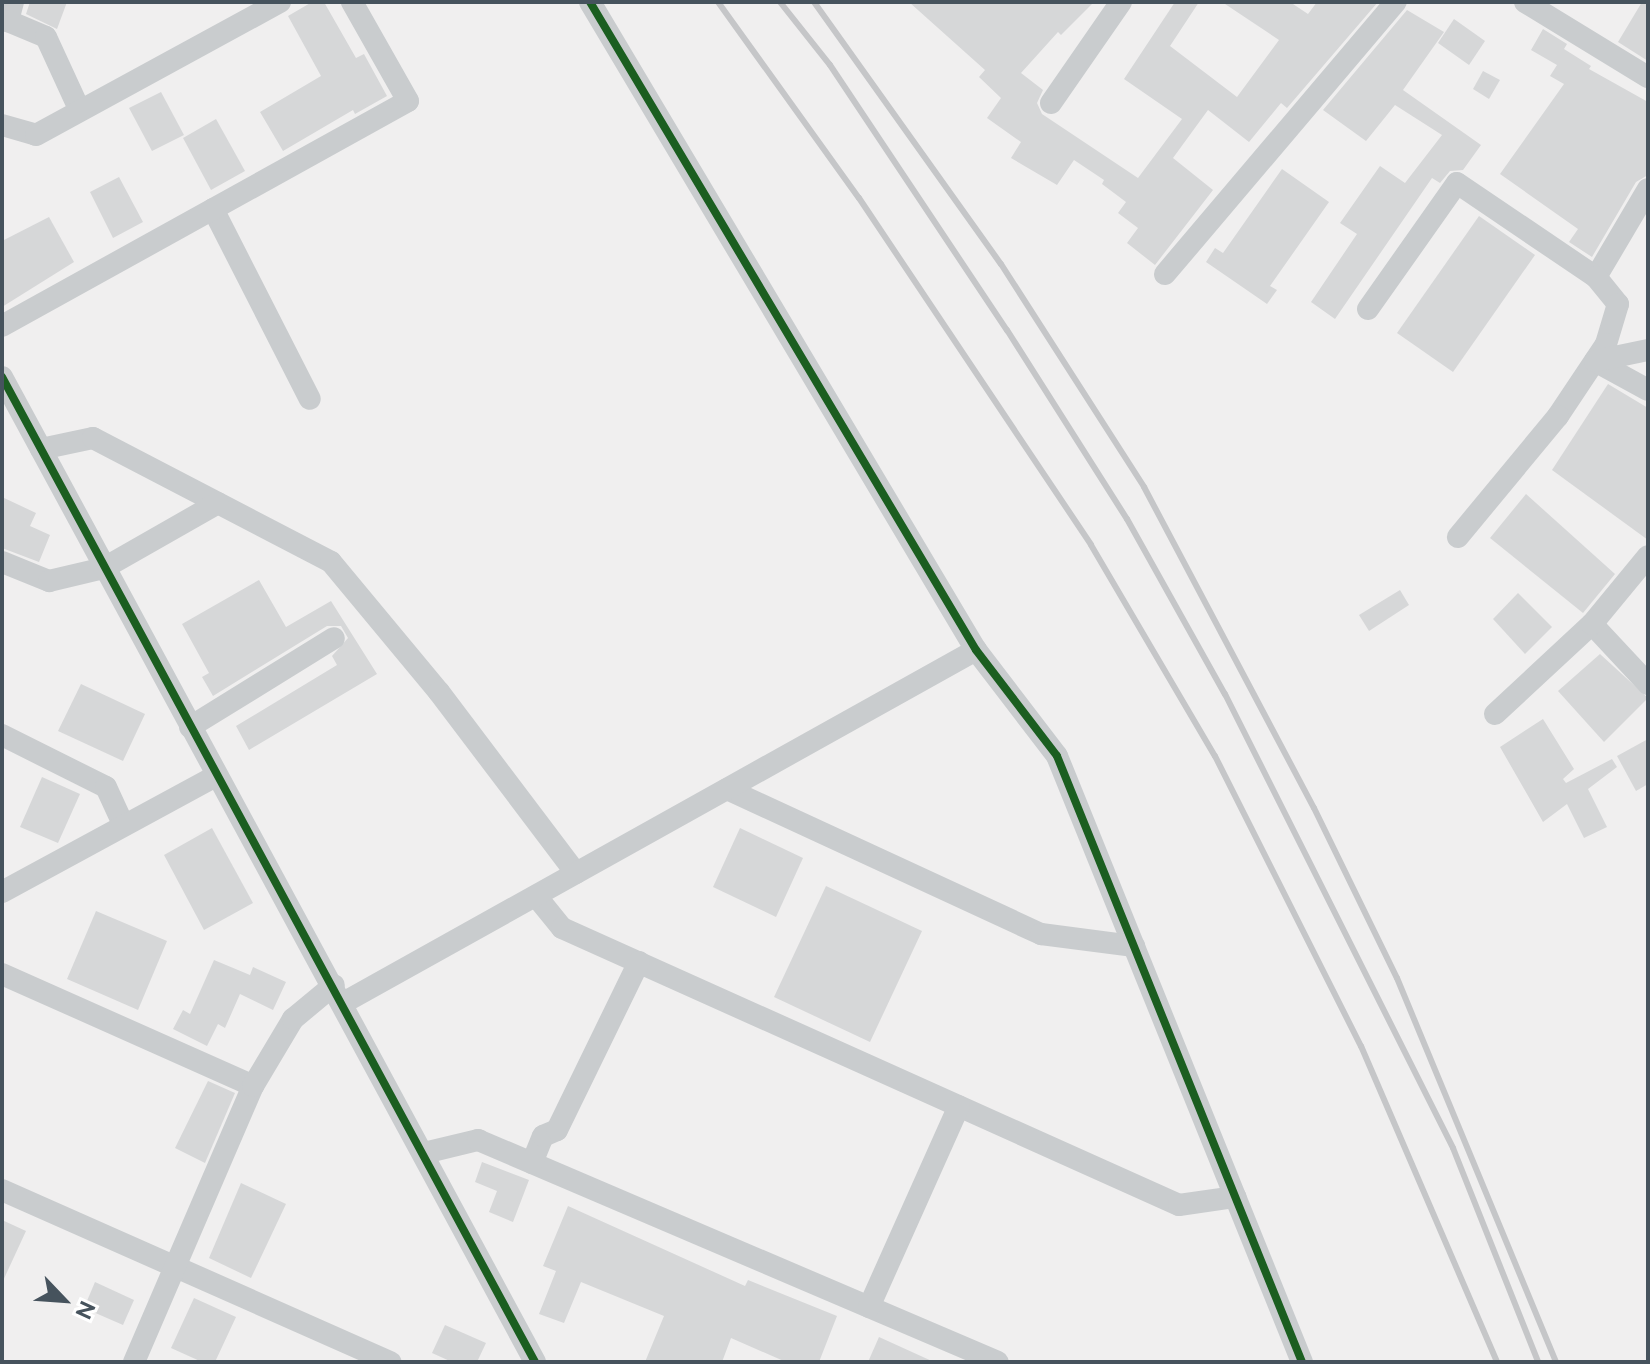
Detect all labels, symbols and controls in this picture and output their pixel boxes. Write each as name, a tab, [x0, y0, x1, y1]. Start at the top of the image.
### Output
north arrow	[24, 1260, 104, 1340]
text: N	[70, 1297, 101, 1323]

